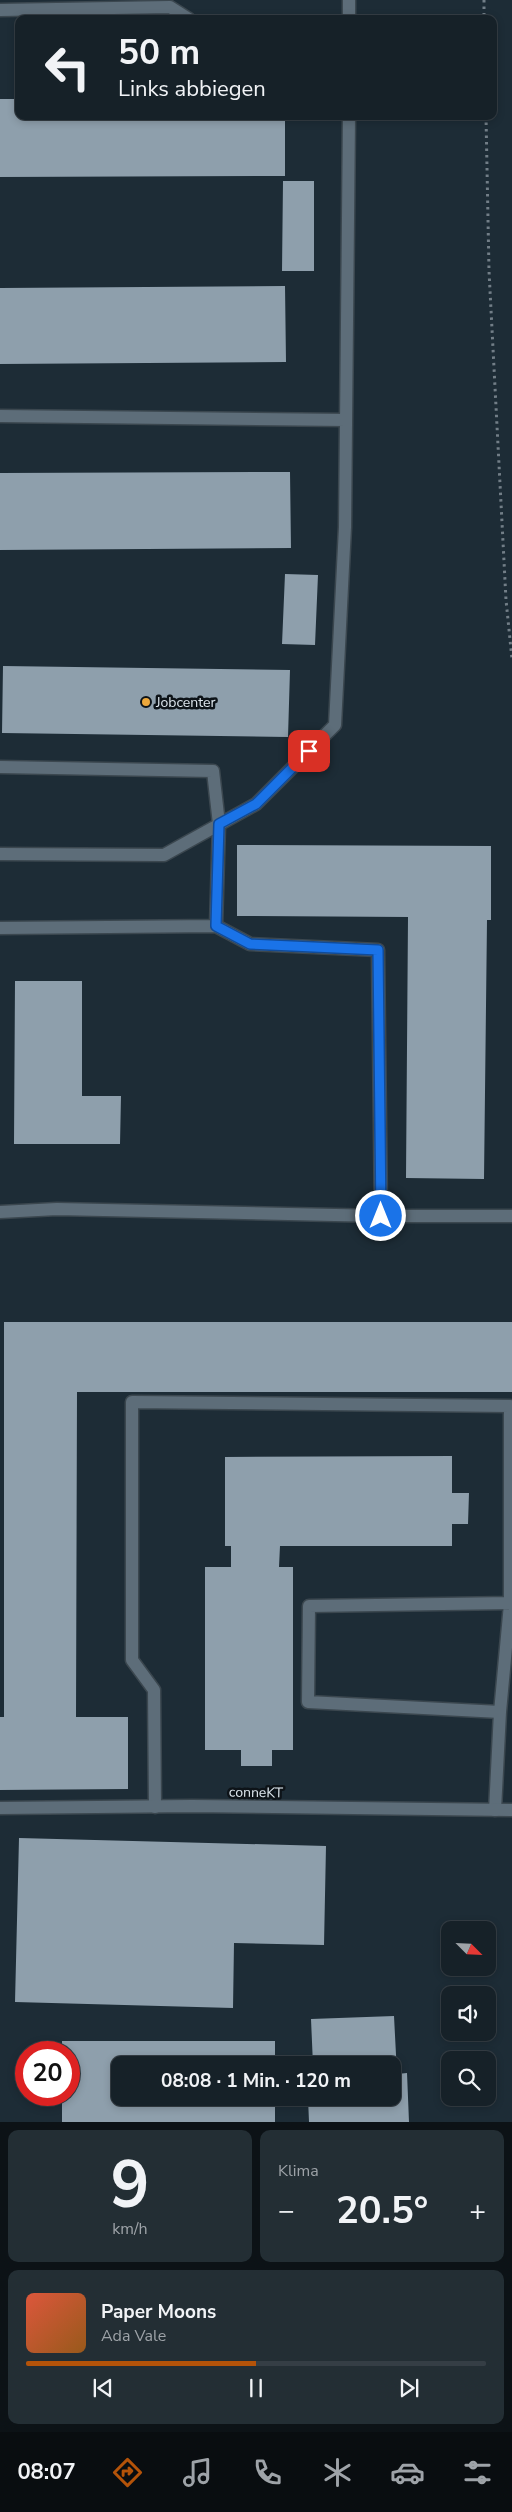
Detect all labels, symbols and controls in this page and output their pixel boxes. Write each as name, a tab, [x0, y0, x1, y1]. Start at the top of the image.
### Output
text: 50 m	[118, 29, 200, 76]
icon: left	[35, 35, 100, 100]
text: Links abbiegen	[118, 74, 266, 104]
place label: Jobcenter	[155, 693, 216, 712]
marker: Jobcenter	[140, 696, 152, 708]
pin	[288, 730, 330, 772]
icon: arrive	[295, 737, 323, 765]
position arrow	[354, 1189, 406, 1241]
street label: conneKT	[229, 1783, 284, 1802]
north arrow	[441, 1921, 496, 1976]
map controls	[441, 1921, 496, 2106]
button: sound	[441, 1986, 496, 2041]
speed limit sign: 20	[15, 2041, 80, 2106]
button: search	[441, 2051, 496, 2106]
text: 08:08 · 1 Min. · 120 m	[161, 2068, 351, 2094]
text: 9	[110, 2141, 150, 2230]
text: Klima	[278, 2160, 319, 2182]
text: 20.5°	[336, 2185, 428, 2236]
text: −	[278, 2192, 295, 2230]
text: +	[469, 2192, 486, 2230]
text: km/h	[112, 2218, 148, 2240]
text: Paper Moons	[101, 2299, 216, 2325]
text: Ada Vale	[101, 2325, 166, 2347]
icon: previous	[89, 2374, 117, 2402]
icon: pause	[242, 2374, 270, 2402]
icon: next	[395, 2374, 423, 2402]
icon: directions	[110, 2455, 145, 2490]
icon: music	[180, 2455, 215, 2490]
icon: phone	[250, 2455, 285, 2490]
icon: climate	[320, 2455, 355, 2490]
icon: car	[390, 2455, 425, 2490]
icon: filters	[460, 2455, 495, 2490]
text: 08:07	[17, 2457, 76, 2487]

